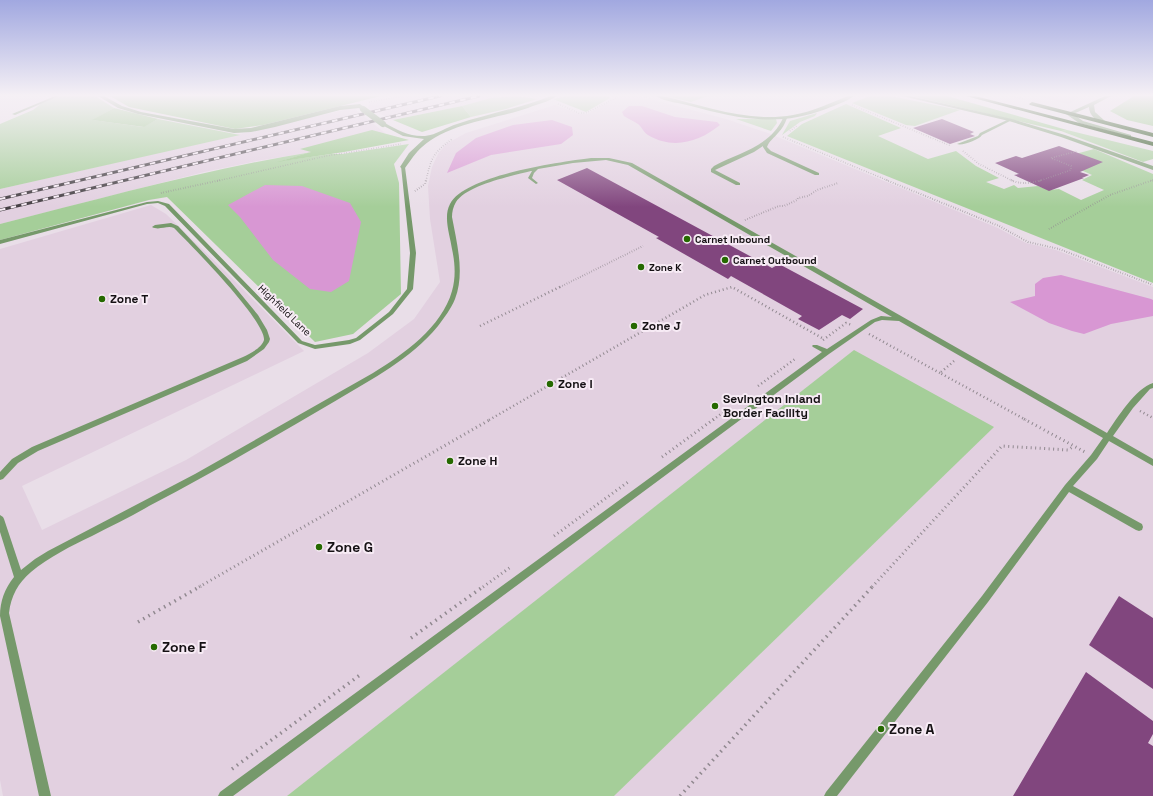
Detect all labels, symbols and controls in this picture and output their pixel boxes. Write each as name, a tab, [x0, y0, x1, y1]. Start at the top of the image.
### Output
place label: Carnet Inbound	[695, 233, 770, 246]
marker: Carnet Inbound	[682, 234, 692, 244]
place label: Carnet Outbound	[733, 254, 817, 267]
marker: Carnet Outbound	[720, 255, 730, 265]
place label: Zone K	[649, 261, 682, 274]
marker: Zone K	[636, 262, 646, 272]
street label: Highfield Lane	[255, 282, 314, 339]
place label: Zone T	[110, 291, 148, 307]
marker: Zone T	[97, 294, 107, 304]
place label: Zone J	[642, 318, 681, 334]
marker: Zone J	[629, 321, 639, 331]
place label: Zone I	[558, 376, 593, 392]
marker: Zone I	[545, 379, 555, 389]
place label: Sevington Inland Border Facility	[723, 391, 821, 421]
marker: Sevington Inland Border Facility	[710, 401, 720, 411]
place label: Zone H	[458, 453, 498, 469]
marker: Zone H	[445, 456, 455, 466]
place label: Zone G	[327, 538, 373, 556]
marker: Zone G	[314, 542, 324, 552]
place label: Zone F	[162, 638, 207, 656]
marker: Zone F	[149, 642, 159, 652]
place label: Zone A	[889, 720, 935, 738]
marker: Zone A	[876, 724, 886, 734]

